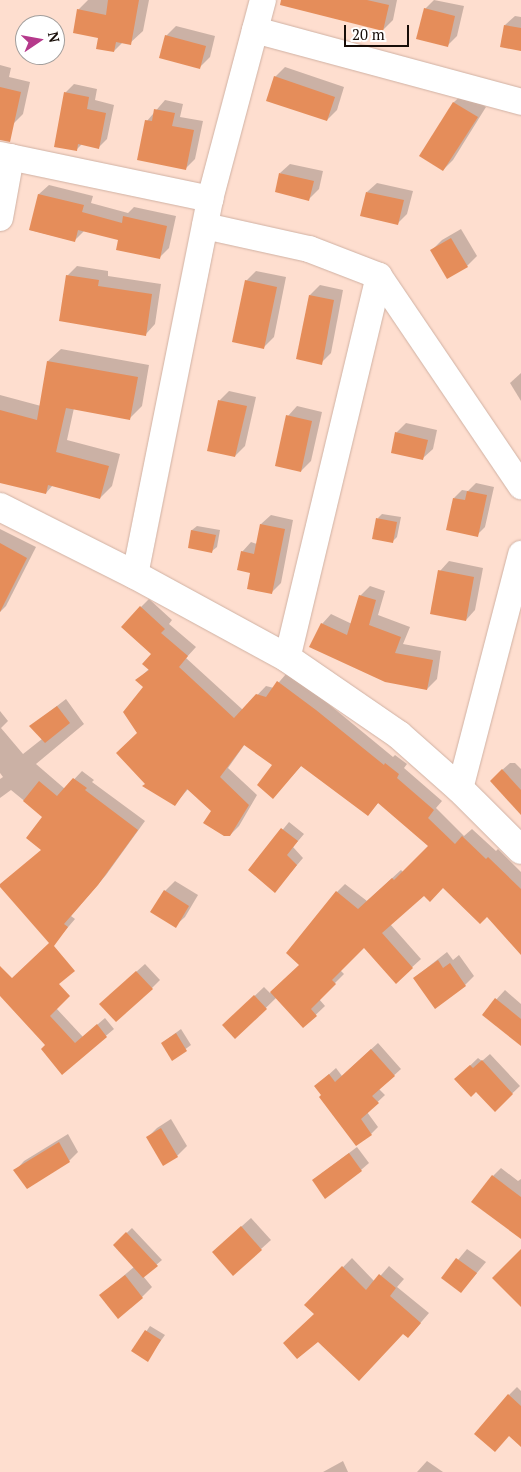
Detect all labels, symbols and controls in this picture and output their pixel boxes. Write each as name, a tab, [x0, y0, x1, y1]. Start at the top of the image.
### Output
north arrow	[15, 15, 65, 65]
scale bar	[346, 15, 411, 47]
text: 20 m	[352, 24, 385, 44]
text: N	[44, 30, 65, 44]

